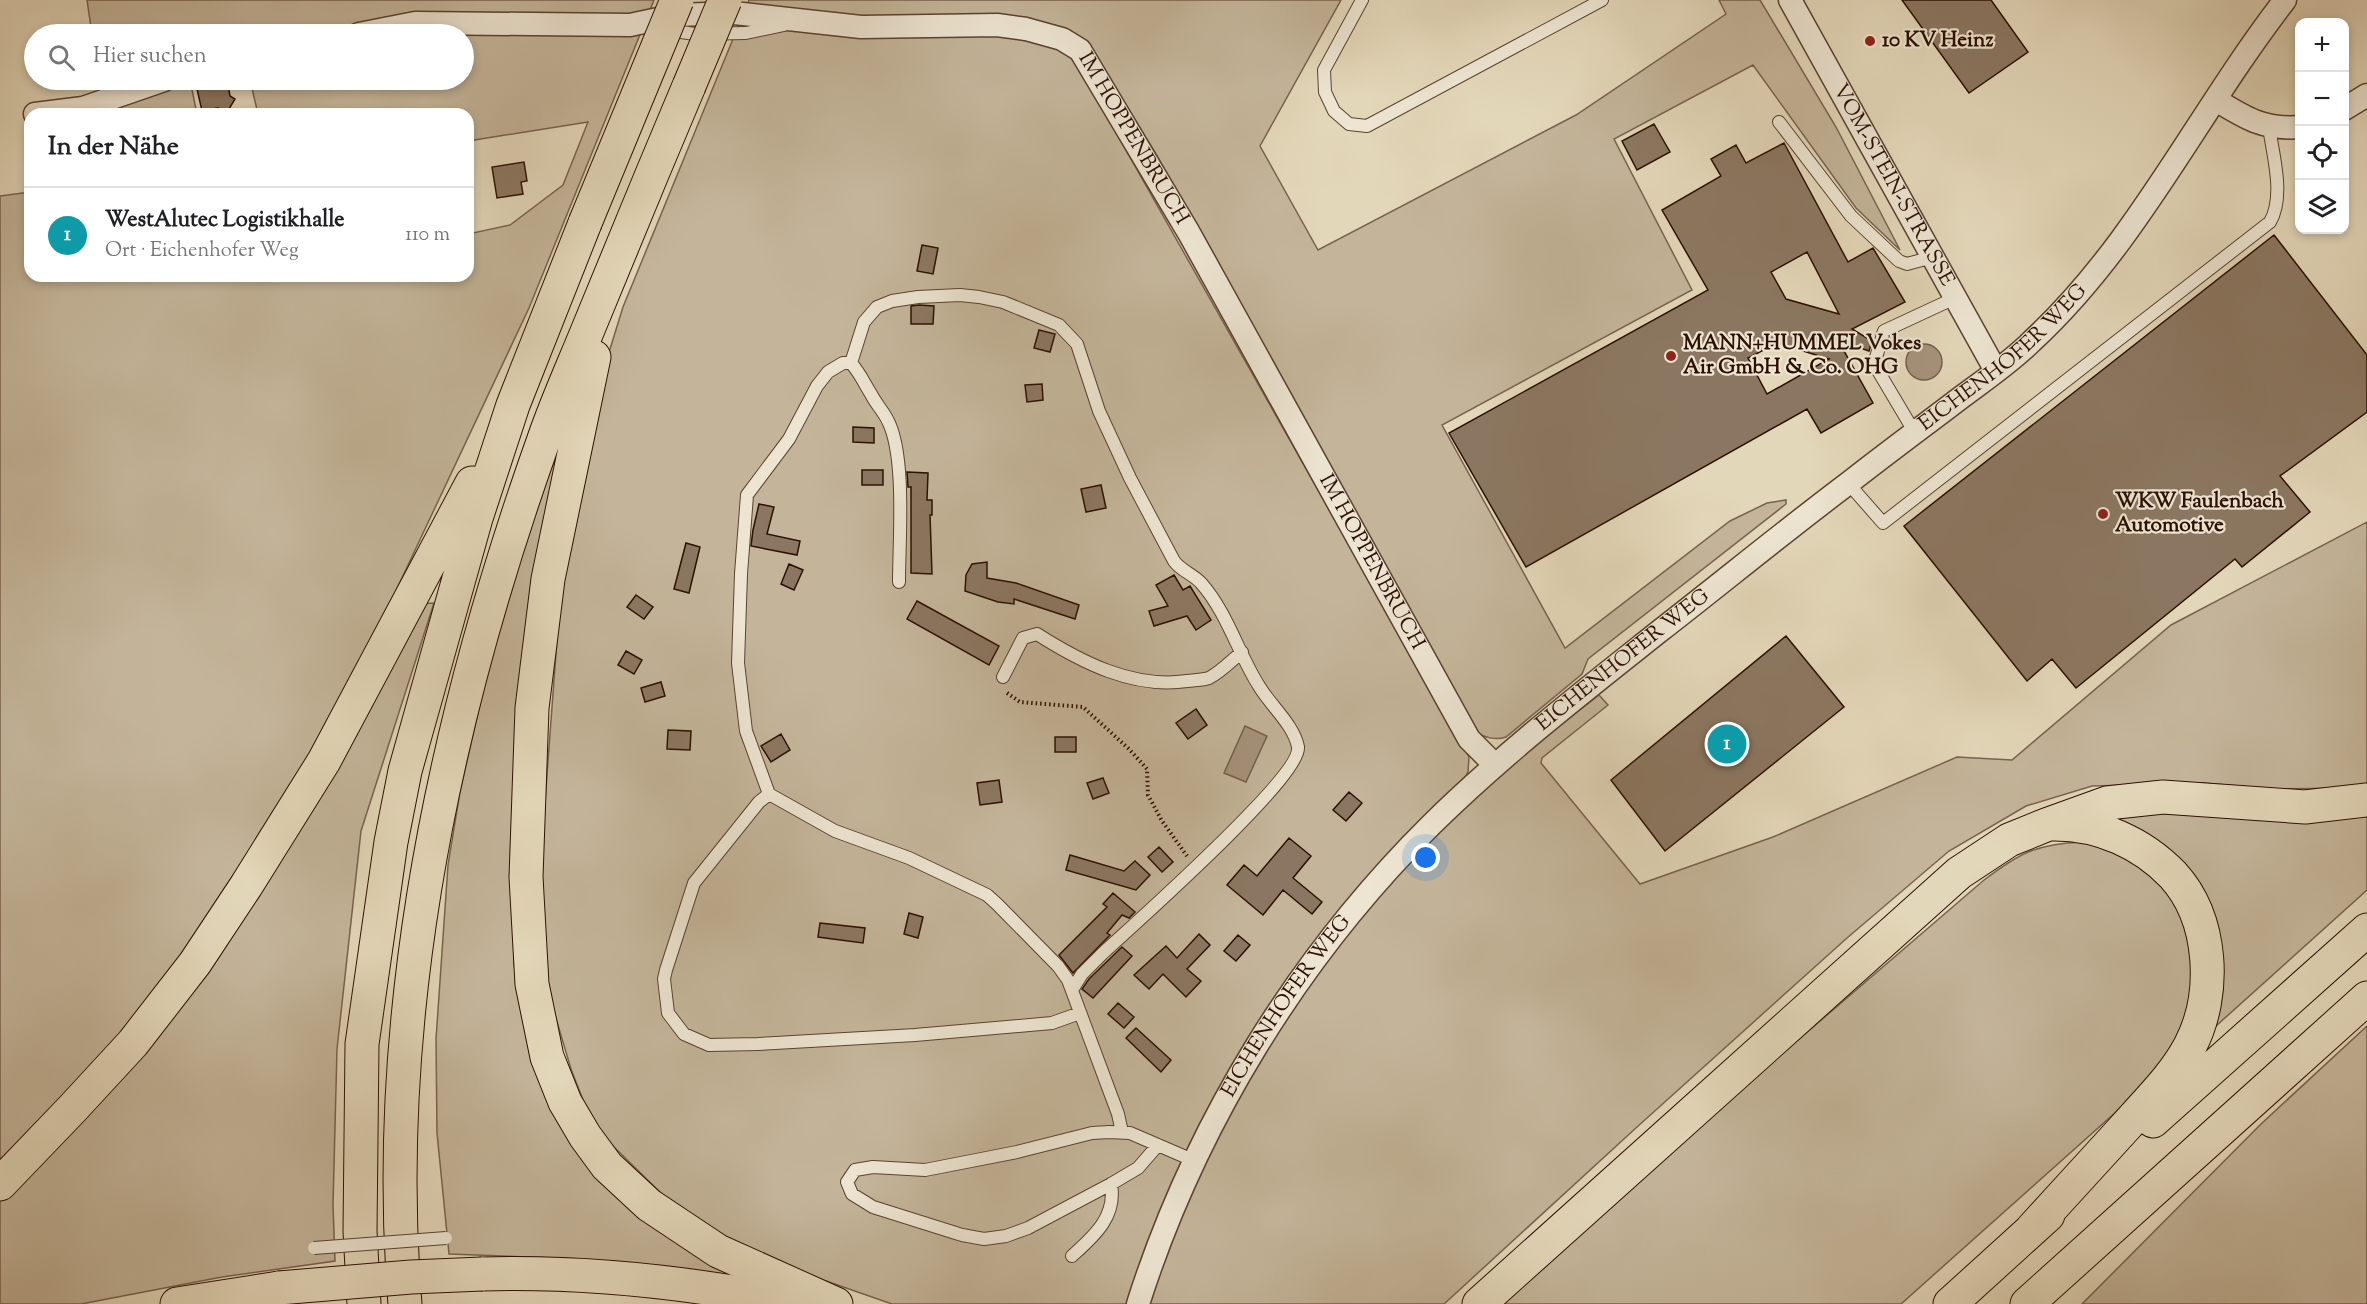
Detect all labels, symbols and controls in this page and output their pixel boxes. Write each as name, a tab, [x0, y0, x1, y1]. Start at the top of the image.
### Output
map controls	[2295, 18, 2349, 234]
button: +	[2295, 18, 2349, 72]
search box	[24, 24, 474, 90]
place label: 10 KV Heinz	[1882, 26, 1993, 56]
marker: 10 KV Heinz	[1863, 34, 1877, 48]
icon: search	[45, 41, 78, 74]
text: Hier suchen	[93, 41, 207, 73]
street label: IM HOPPENBRUCH	[1070, 47, 1196, 231]
button: −	[2295, 72, 2349, 126]
street label: VOM-STEIN-STRASSE	[1825, 79, 1961, 292]
button: locate	[2295, 126, 2349, 180]
text: In der Nähe	[48, 129, 179, 166]
button: layers	[2295, 180, 2349, 234]
text: WestAlutec Logistikhalle	[105, 205, 345, 237]
text: 1	[64, 221, 71, 250]
text: 110 m	[405, 221, 450, 250]
text: Ort · Eichenhofer Weg	[105, 237, 299, 266]
street label: EICHENHOFER WEG	[1913, 278, 2095, 439]
place label: MANN+HUMMEL Vokes Air GmbH & Co. OHG	[1683, 329, 1921, 383]
marker: MANN+HUMMEL Vokes Air GmbH & Co. OHG	[1664, 349, 1678, 363]
street label: IM HOPPENBRUCH	[1311, 469, 1432, 656]
place label: WKW Faulenbach Automotive	[2115, 487, 2285, 541]
marker: WKW Faulenbach Automotive	[2096, 507, 2110, 521]
street label: EICHENHOFER WEG	[1530, 582, 1716, 739]
pin: 1	[1708, 722, 1746, 766]
your location	[1411, 843, 1440, 872]
street label: EICHENHOFER WEG	[1214, 909, 1358, 1103]

